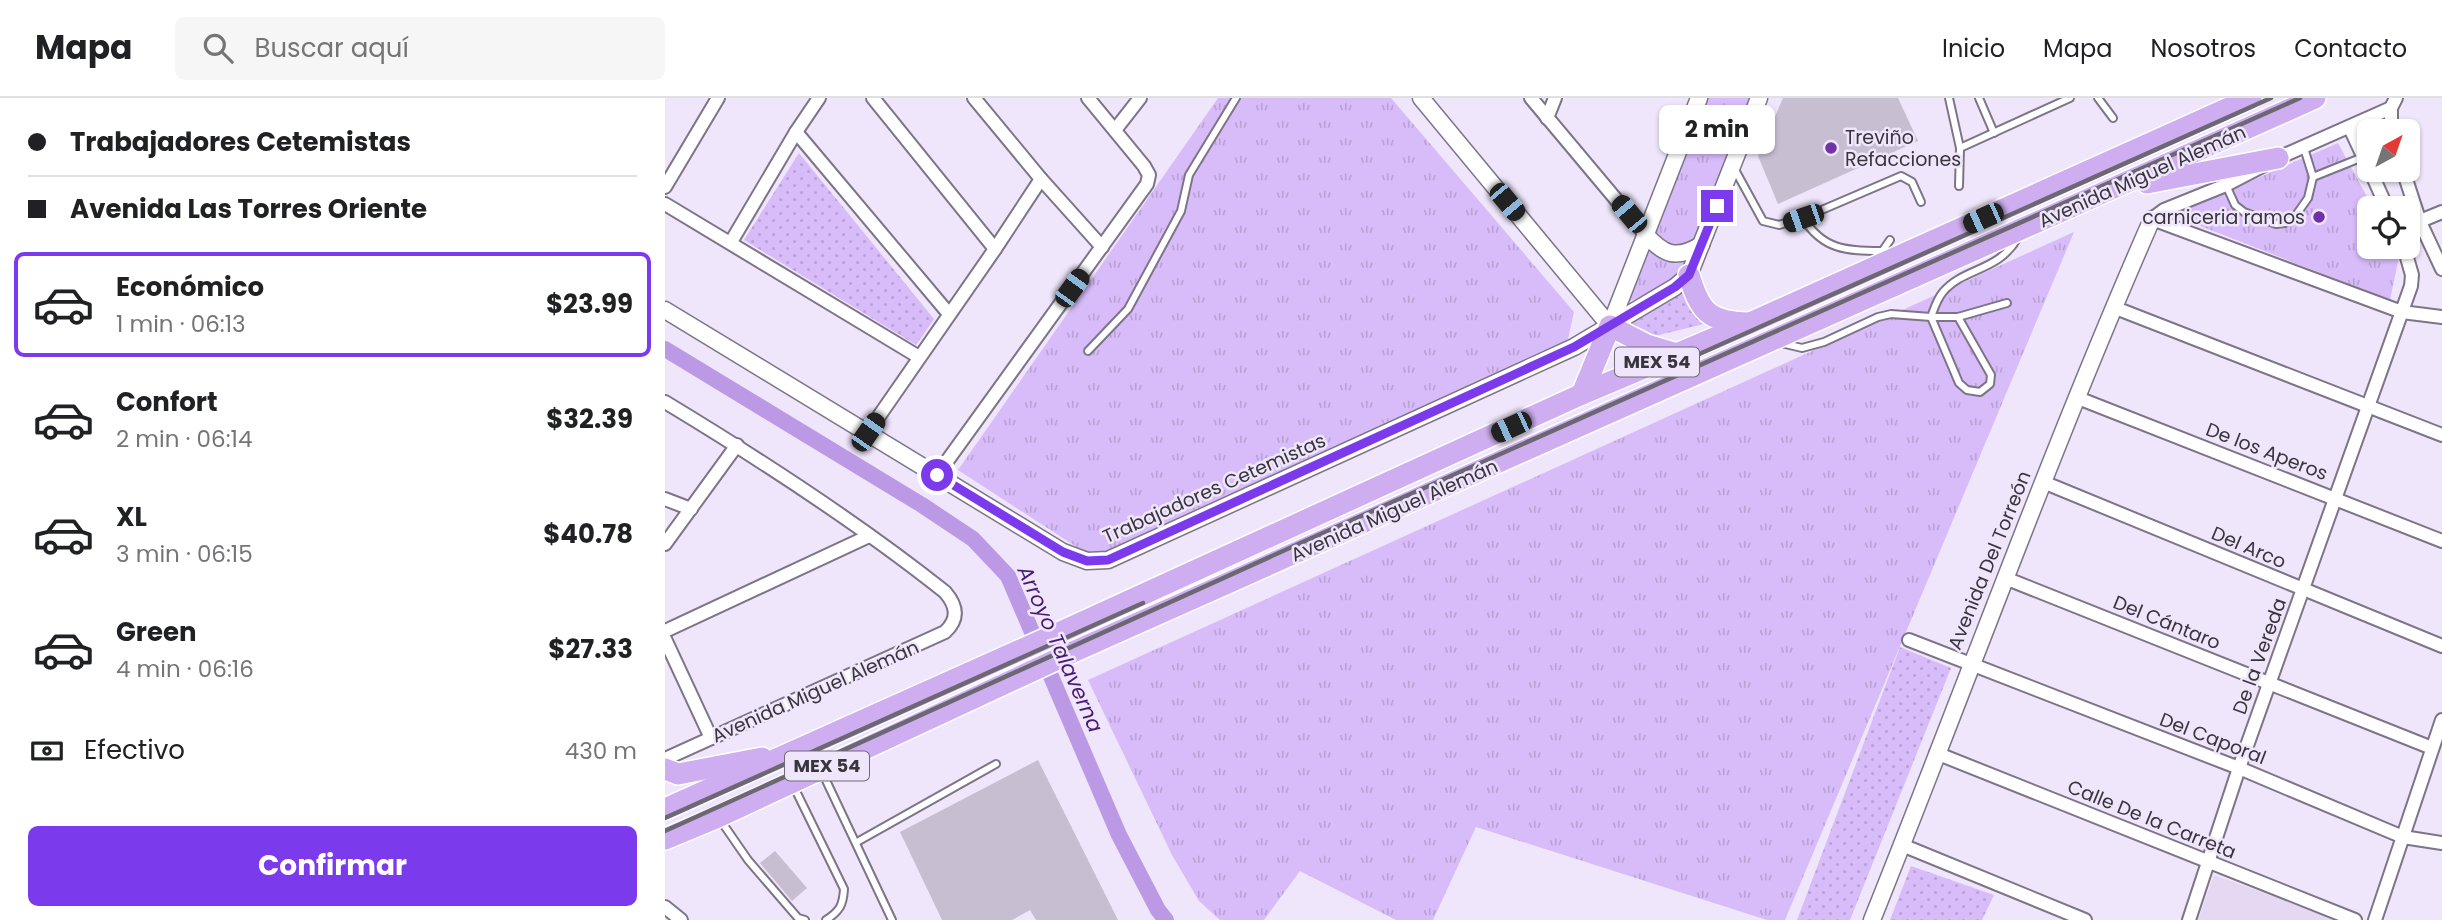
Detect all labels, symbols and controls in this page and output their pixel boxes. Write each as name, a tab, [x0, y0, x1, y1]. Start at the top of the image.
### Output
search box	[175, 17, 665, 80]
text: Mapa	[35, 24, 133, 71]
icon: search	[199, 29, 237, 67]
text: Buscar aquí	[255, 30, 409, 66]
text: Inicio	[1942, 32, 2005, 65]
text: Mapa	[2043, 32, 2112, 65]
text: Nosotros	[2150, 32, 2256, 65]
text: Contacto	[2294, 32, 2407, 65]
callout: 2 min	[1659, 105, 1775, 154]
text: 2 min	[1685, 113, 1749, 145]
street label: Avenida Miguel Alemán	[2034, 119, 2250, 234]
north arrow	[2357, 119, 2420, 182]
map controls	[2357, 119, 2420, 259]
text: Trabajadores Cetemistas	[70, 124, 411, 160]
place label: Treviño Refacciones	[1845, 124, 1961, 173]
marker: Treviño Refacciones	[1823, 140, 1839, 156]
car	[1486, 179, 1529, 225]
route end	[1701, 190, 1733, 222]
text: Avenida Las Torres Oriente	[70, 191, 427, 227]
car	[1608, 191, 1651, 237]
button: locate	[2357, 196, 2420, 259]
car	[1960, 200, 2007, 236]
car	[1780, 201, 1827, 235]
place label: carniceria ramos	[2142, 204, 2305, 231]
marker: carniceria ramos	[2311, 209, 2327, 225]
car	[1052, 265, 1093, 311]
text: Económico	[116, 269, 264, 305]
icon: car	[32, 273, 95, 336]
text: $23.99	[546, 286, 633, 322]
text: 1 min · 06:13	[116, 308, 246, 340]
road number: MEX 54	[1615, 348, 1699, 376]
text: Confort	[116, 384, 218, 420]
icon: car	[32, 388, 95, 451]
text: $32.39	[546, 401, 633, 437]
car	[848, 409, 889, 455]
car	[1488, 409, 1535, 445]
street label: De los Aperos	[2202, 416, 2332, 487]
text: 2 min · 06:14	[116, 423, 252, 455]
street label: Trabajadores Cetemistas	[1098, 427, 1330, 550]
street label: Avenida Miguel Alemán	[1286, 453, 1502, 568]
route start	[921, 459, 953, 491]
street label: Avenida Del Torreón	[1941, 467, 2038, 654]
text: XL	[116, 499, 147, 535]
icon: car	[32, 503, 95, 566]
text: $40.78	[543, 516, 633, 552]
street label: Del Arco	[2207, 520, 2290, 575]
text: 3 min · 06:15	[116, 538, 253, 570]
water label: Arroyo Talaverna	[1010, 560, 1110, 737]
street label: Del Cántaro	[2109, 589, 2225, 656]
street label: De la Vereda	[2226, 594, 2293, 718]
text: Green	[116, 614, 197, 650]
icon: car	[32, 618, 95, 681]
text: $27.33	[548, 631, 633, 667]
street label: Avenida Miguel Alemán	[707, 634, 923, 749]
text: 4 min · 06:16	[116, 653, 254, 685]
street label: Del Caporal	[2156, 706, 2270, 771]
icon: cash	[28, 732, 66, 770]
text: Efectivo	[84, 732, 185, 768]
text: 430 m	[565, 735, 637, 767]
road number: MEX 54	[785, 752, 869, 780]
street label: Calle De la Carreta	[2063, 773, 2240, 866]
button: Confirmar	[28, 826, 637, 906]

